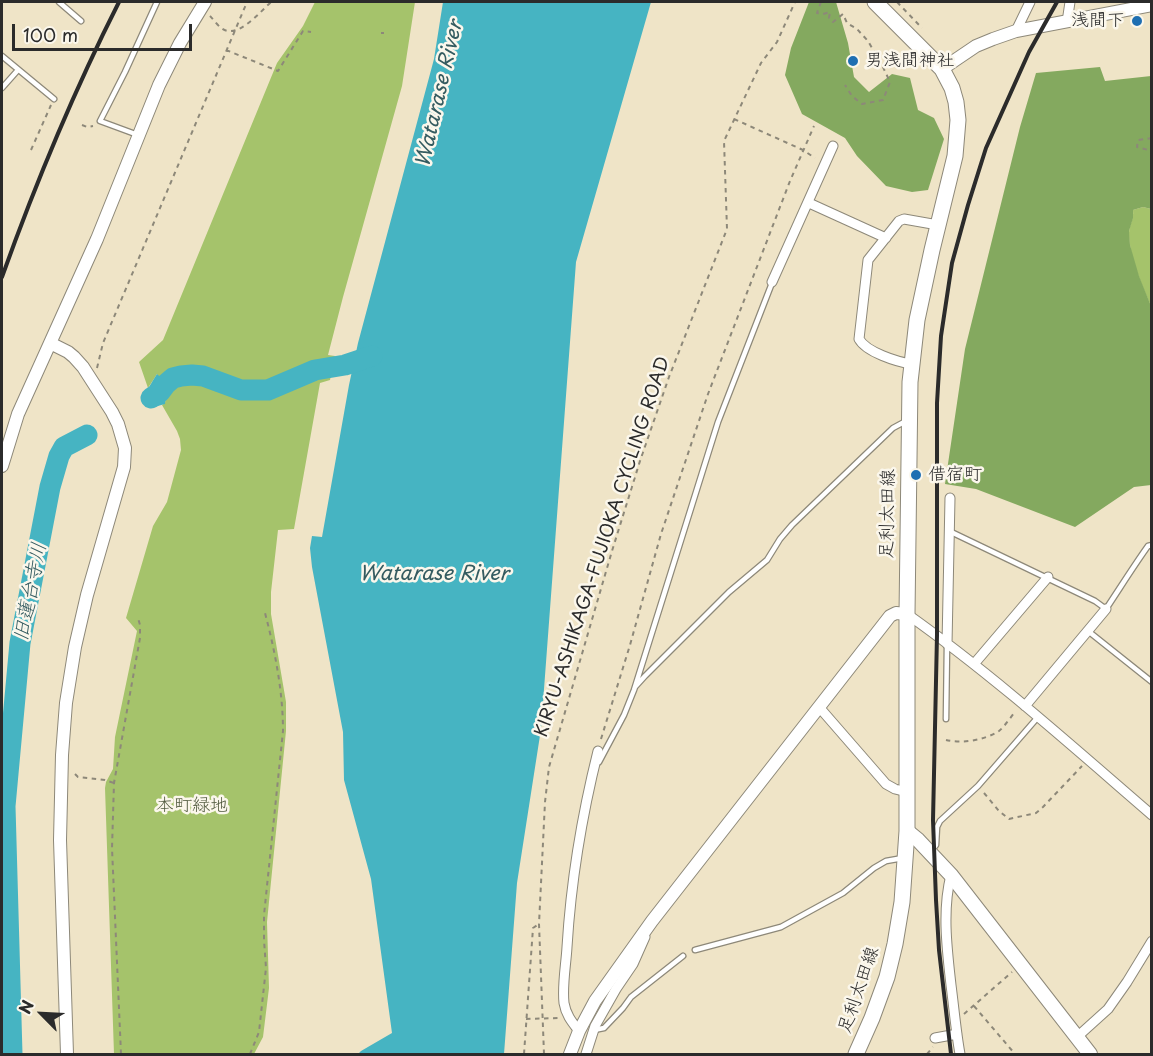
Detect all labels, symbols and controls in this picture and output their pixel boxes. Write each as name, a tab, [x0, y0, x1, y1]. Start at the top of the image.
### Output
place label: 浅間下	[1071, 10, 1125, 32]
scale bar	[15, 12, 195, 50]
marker: 浅間下	[1130, 14, 1144, 28]
water label: Watarase River	[412, 19, 468, 169]
text: 100 m	[23, 21, 78, 48]
place label: 男浅間神社	[865, 50, 955, 72]
marker: 男浅間神社	[846, 54, 860, 68]
street label: KIRYU-ASHIKAGA-FUJIOKA CYCLING ROAD	[531, 354, 675, 740]
place label: 借宿町	[928, 464, 982, 486]
marker: 借宿町	[909, 468, 923, 482]
street label: 足利太田線	[876, 469, 900, 559]
water label: 旧蓮台寺川	[10, 541, 52, 643]
water label: Watarase River	[359, 562, 509, 586]
park label: 本町緑地	[156, 795, 228, 817]
street label: 足利太田線	[834, 944, 884, 1036]
north arrow	[12, 984, 72, 1044]
text: N	[12, 996, 39, 1017]

